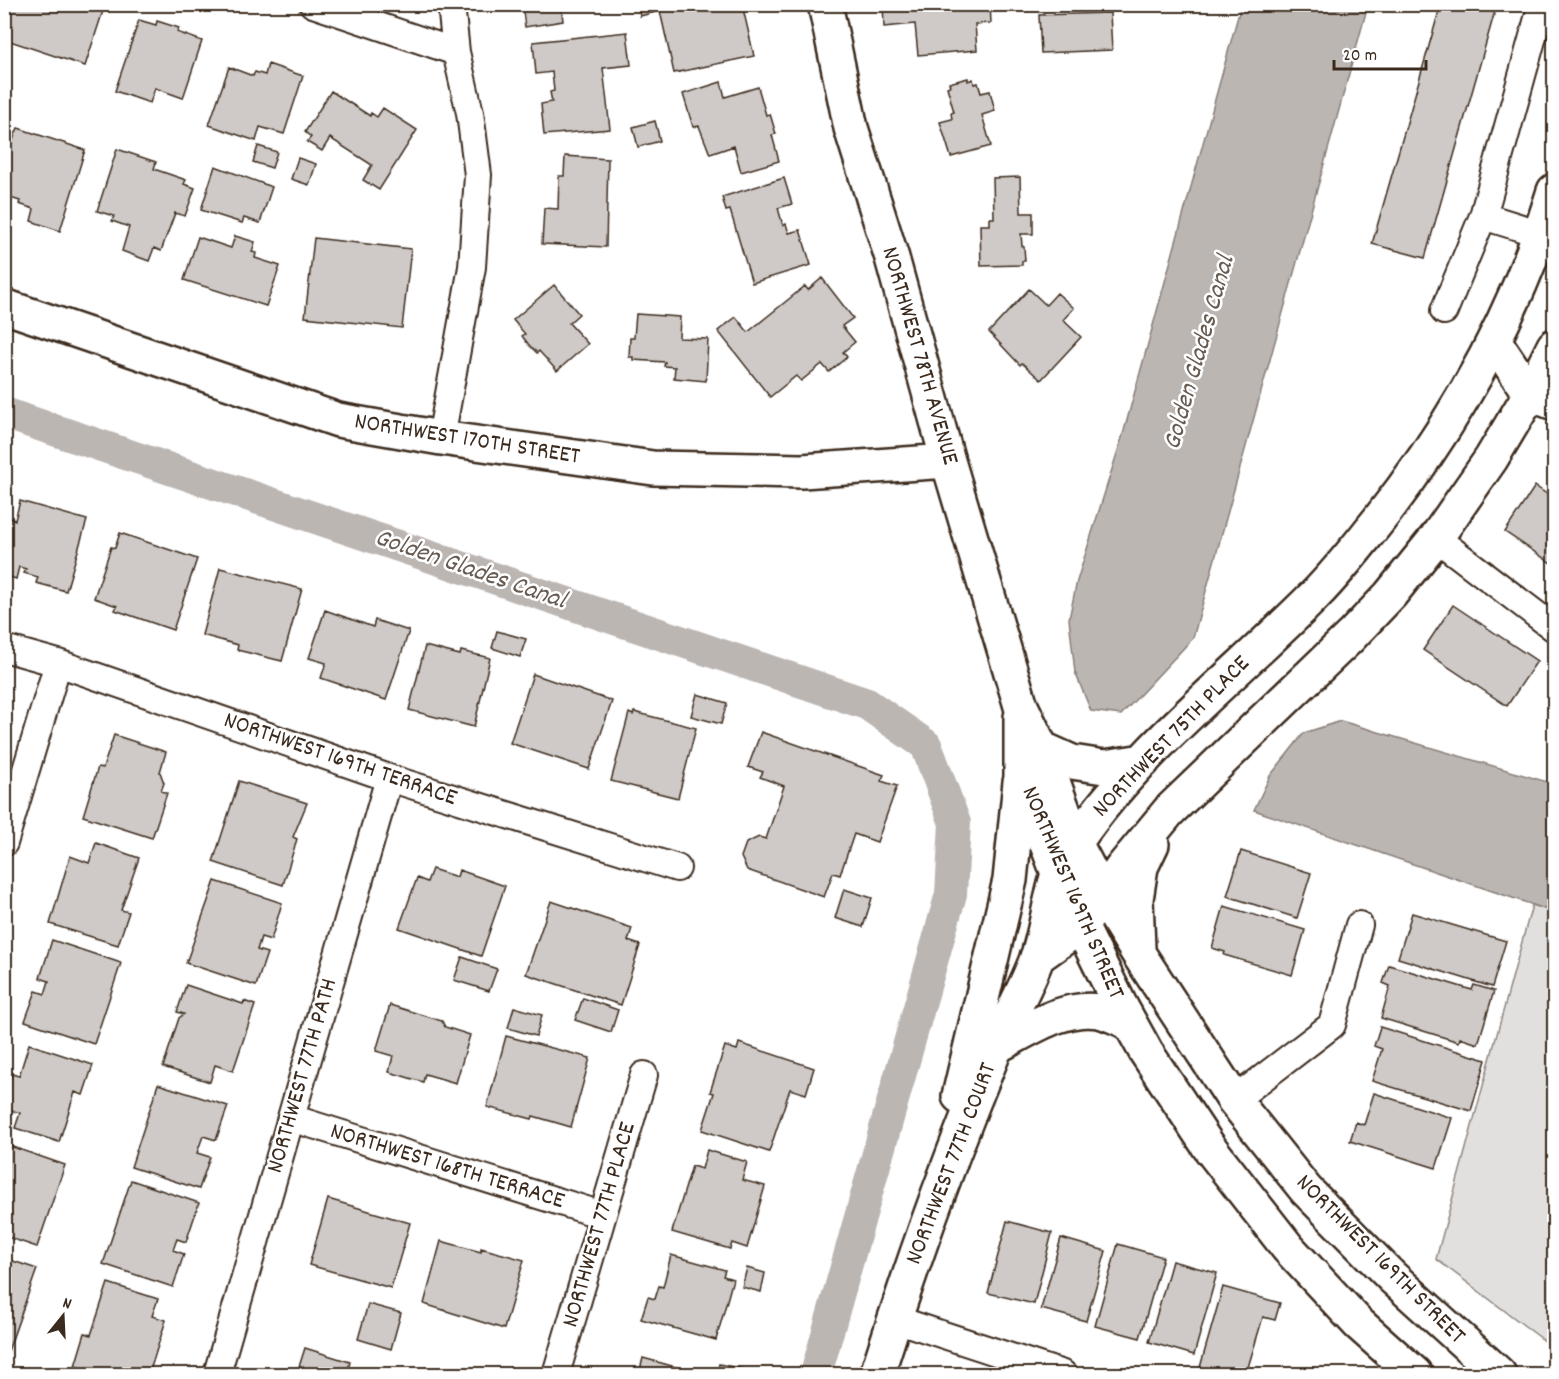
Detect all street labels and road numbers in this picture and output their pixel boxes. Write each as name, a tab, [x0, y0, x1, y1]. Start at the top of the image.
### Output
street label: NORTHWEST 78TH AVENUE	[872, 243, 966, 469]
street label: NORTHWEST 170TH STREET	[352, 405, 583, 475]
street label: NORTHWEST 75TH PLACE	[1086, 648, 1259, 826]
street label: NORTHWEST 169TH TERRACE	[219, 704, 461, 816]
street label: NORTHWEST 169TH STREET	[1012, 781, 1132, 1005]
street label: NORTHWEST 77TH PATH	[259, 975, 347, 1177]
street label: NORTHWEST 77TH COURT	[898, 1058, 1006, 1270]
street label: NORTHWEST 168TH TERRACE	[326, 1115, 568, 1219]
street label: NORTHWEST 77TH PLACE	[554, 1118, 646, 1332]
street label: NORTHWEST 169TH STREET	[1287, 1167, 1473, 1353]

